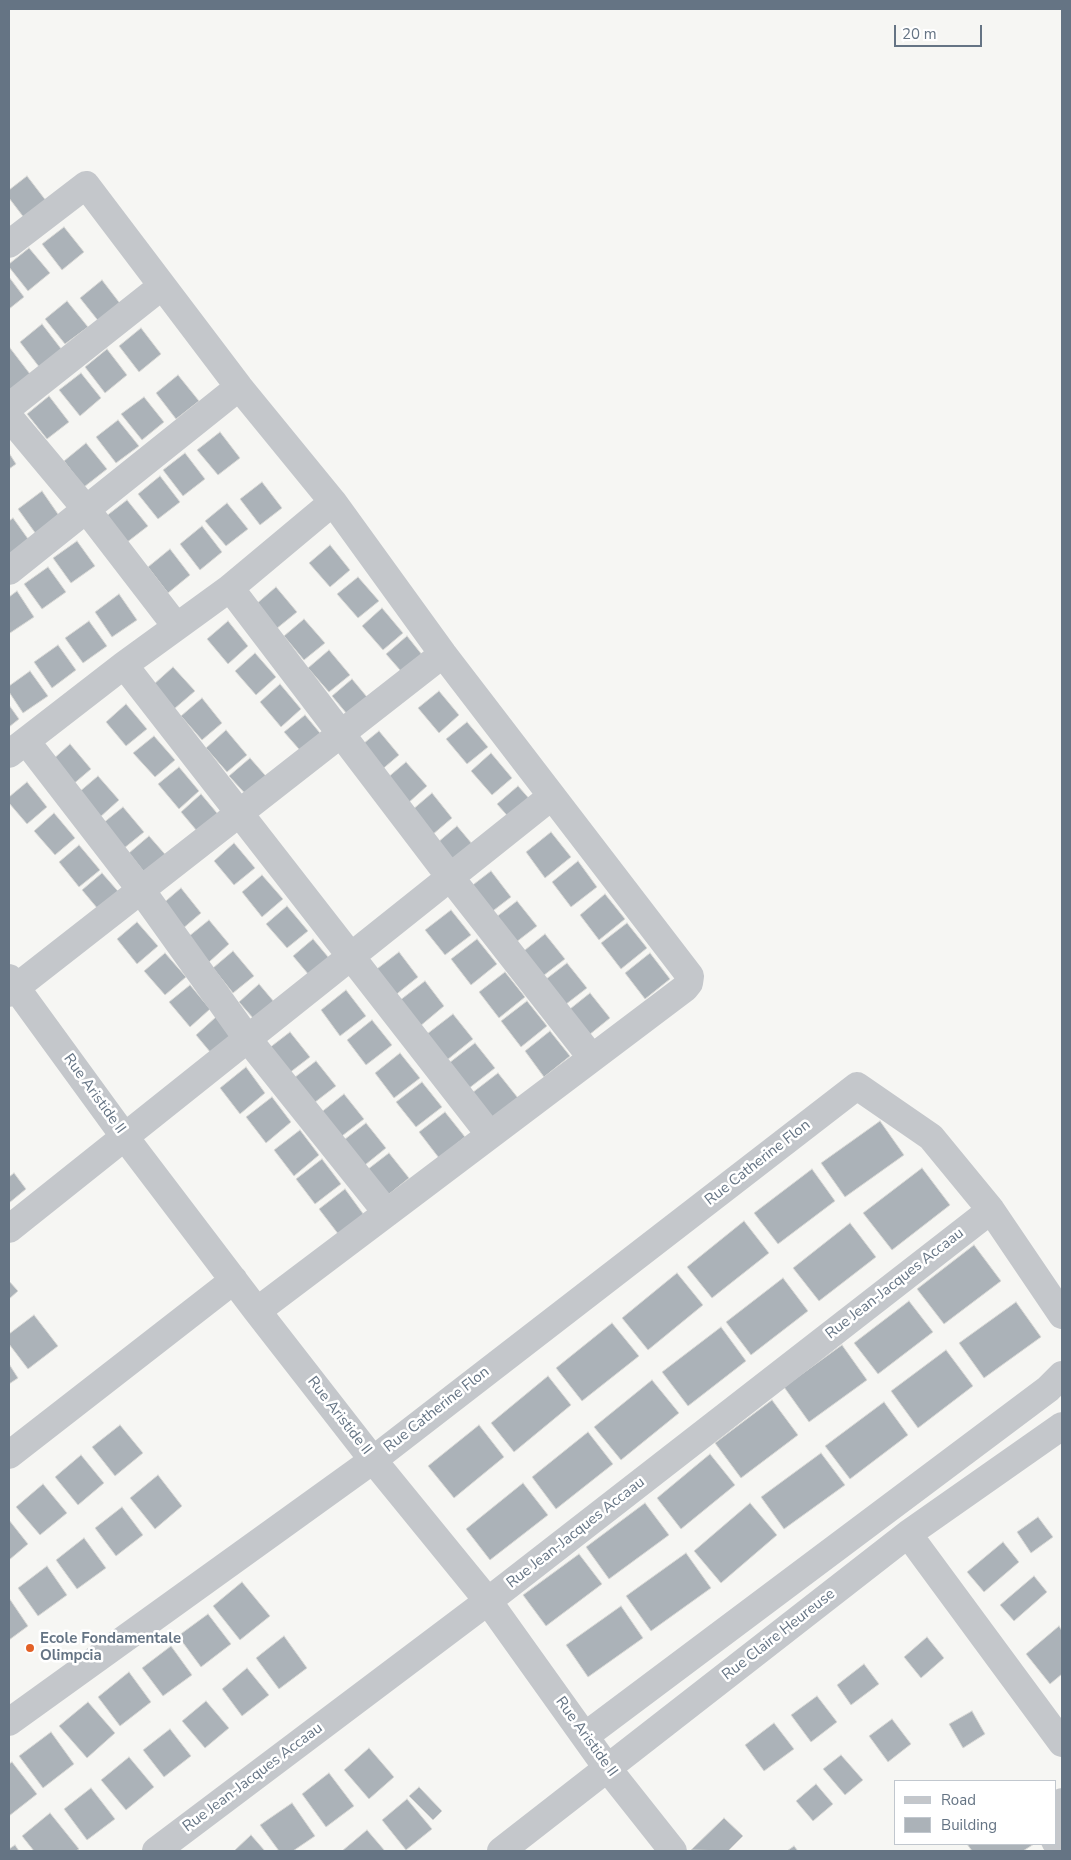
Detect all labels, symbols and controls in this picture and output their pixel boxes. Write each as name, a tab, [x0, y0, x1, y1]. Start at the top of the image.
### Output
scale bar	[896, 15, 984, 47]
text: 20 m	[902, 24, 937, 44]
street label: Rue Aristide II	[59, 1051, 129, 1137]
street label: Rue Catherine Flon	[702, 1116, 814, 1210]
street label: Rue Jean-Jacques Accaau	[822, 1225, 968, 1343]
street label: Rue Catherine Flon	[381, 1363, 493, 1457]
street label: Rue Aristide II	[303, 1373, 375, 1459]
street label: Rue Jean-Jacques Accaau	[503, 1474, 649, 1592]
street label: Rue Claire Heureuse	[719, 1585, 839, 1685]
place label: Ecole Fondamentale Olimpcia	[40, 1630, 181, 1665]
marker: Ecole Fondamentale Olimpcia	[24, 1642, 36, 1654]
street label: Rue Aristide II	[551, 1694, 621, 1780]
street label: Rue Jean-Jacques Accaau	[180, 1720, 326, 1836]
legend	[894, 1780, 1056, 1845]
text: Road	[941, 1790, 976, 1810]
text: Building	[941, 1815, 997, 1835]

